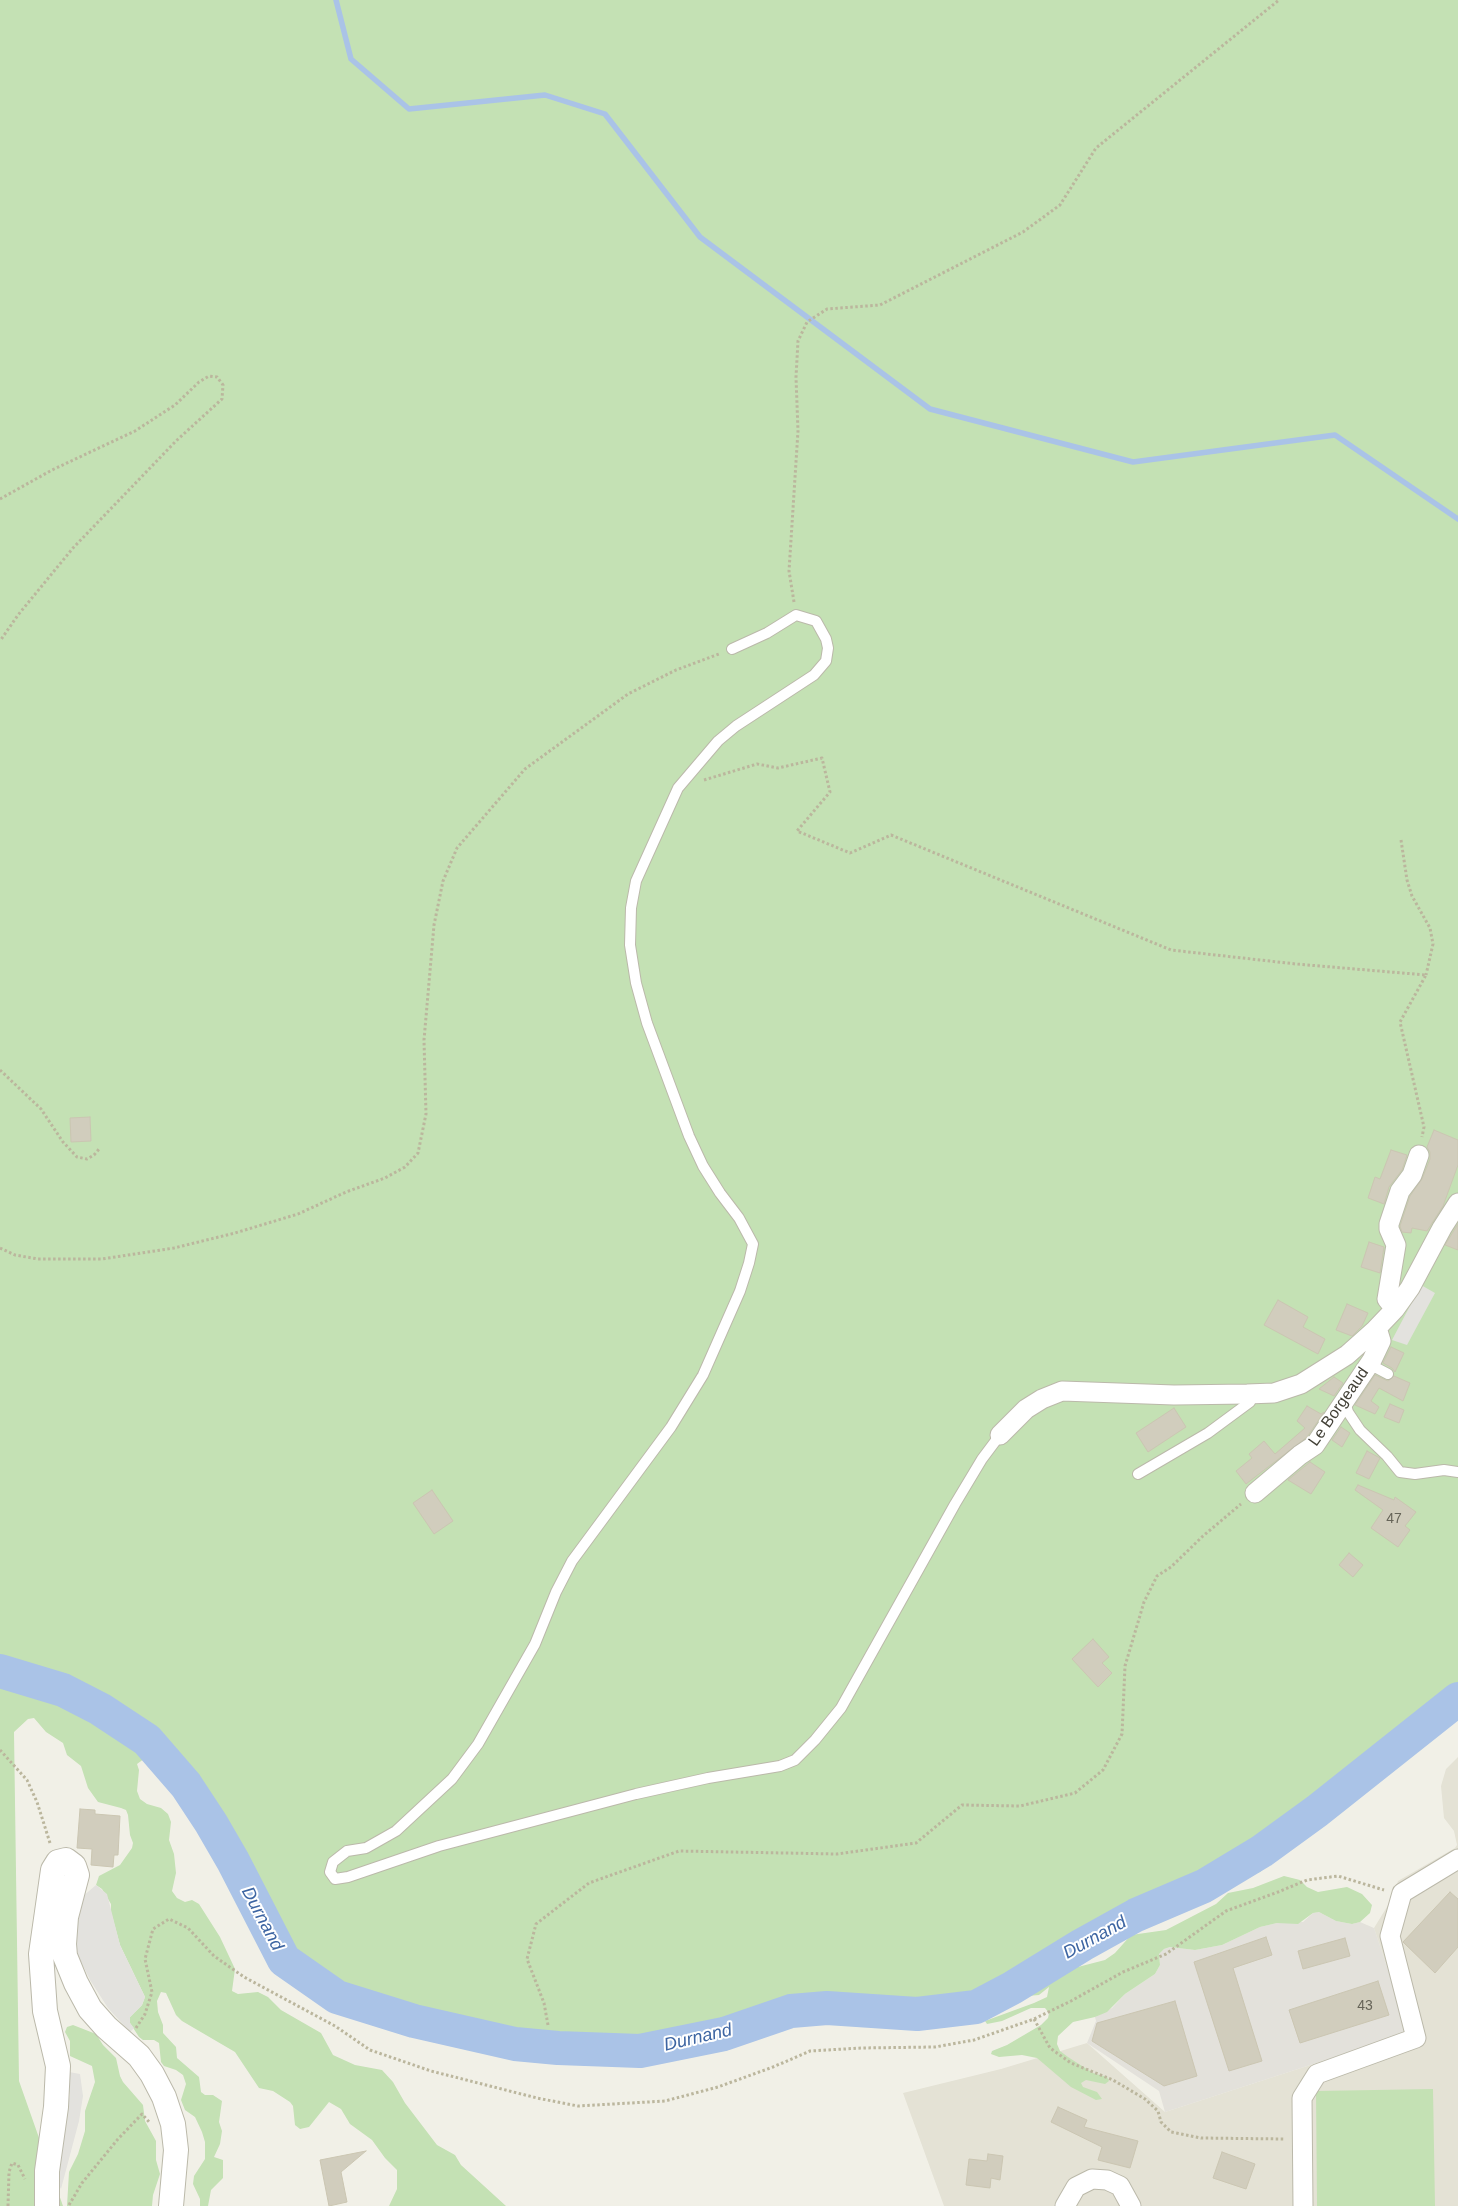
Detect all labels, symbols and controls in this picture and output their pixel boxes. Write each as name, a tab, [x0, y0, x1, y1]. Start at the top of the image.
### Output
street label: Le Borgeaud	[1305, 1364, 1373, 1450]
house number: 47	[1386, 1511, 1402, 1527]
water label: Durnand	[236, 1883, 288, 1955]
water label: Durnand	[1060, 1912, 1130, 1964]
house number: 43	[1357, 1998, 1373, 2014]
water label: Durnand	[662, 2020, 734, 2056]

